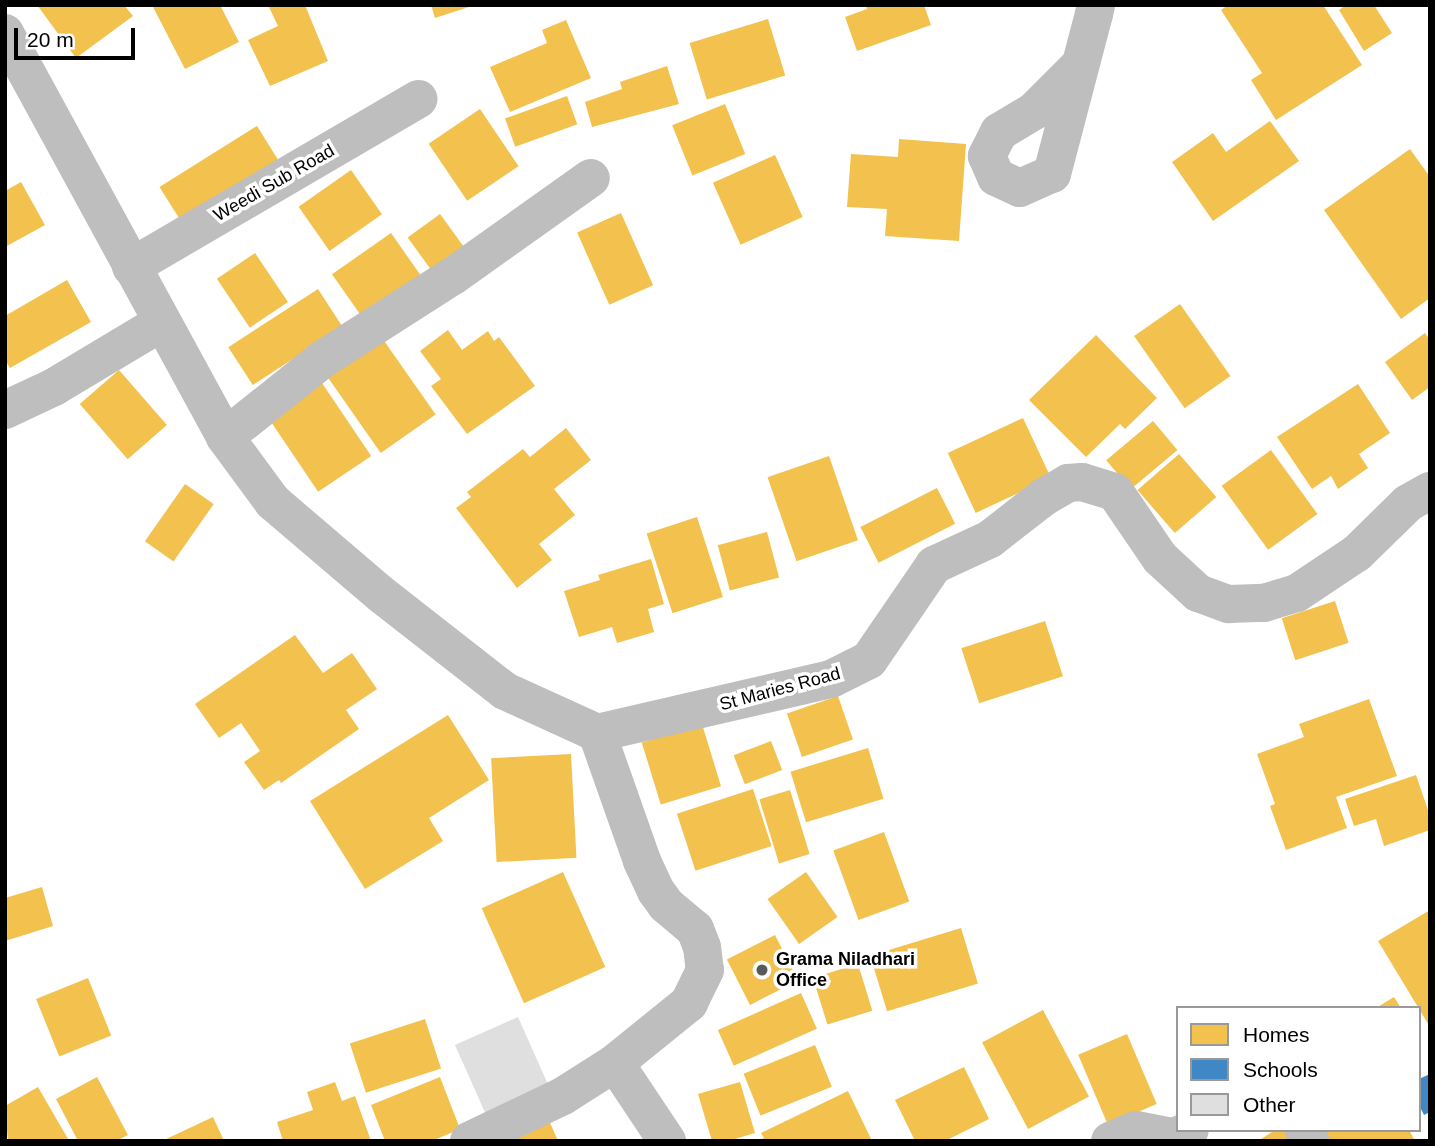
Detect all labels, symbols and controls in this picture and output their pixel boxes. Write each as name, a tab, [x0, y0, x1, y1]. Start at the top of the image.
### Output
scale bar	[18, 14, 138, 58]
text: 20 m	[27, 28, 74, 51]
street label: Weedi Sub Road	[210, 140, 338, 226]
street label: St Maries Road	[717, 663, 843, 715]
place label: Grama Niladhari Office	[776, 949, 915, 992]
marker: Grama Niladhari Office	[754, 962, 770, 978]
legend	[1176, 1006, 1421, 1132]
text: Homes	[1243, 1023, 1310, 1046]
text: Schools	[1243, 1058, 1318, 1081]
text: Other	[1243, 1093, 1296, 1116]

